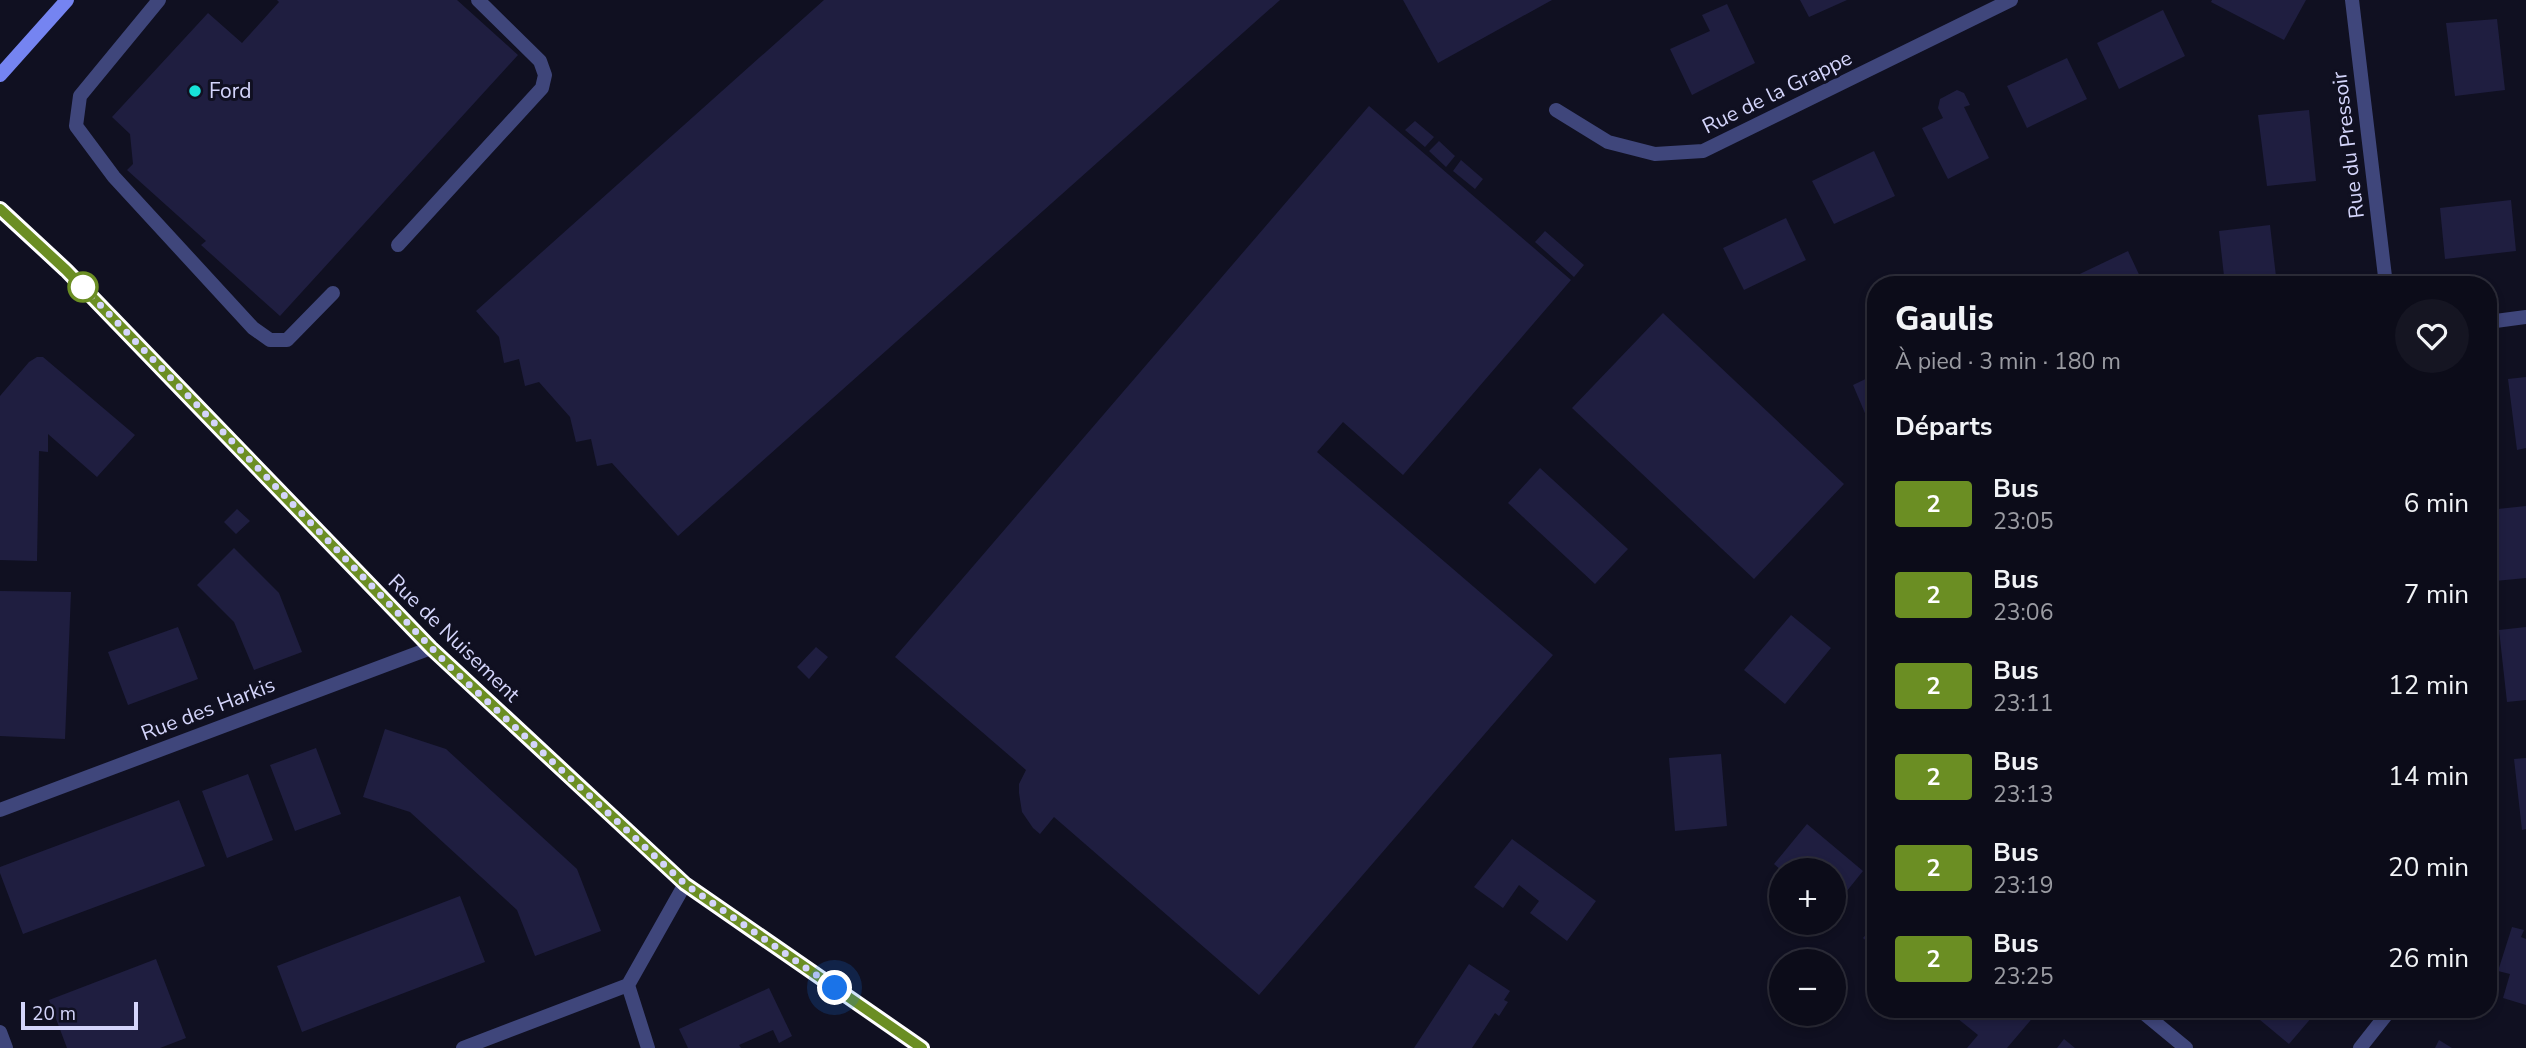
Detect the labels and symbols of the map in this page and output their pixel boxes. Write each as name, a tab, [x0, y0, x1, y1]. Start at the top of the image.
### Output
street label: Rue de la Grappe	[1697, 44, 1857, 140]
street label: Rue du Pressoir	[2325, 70, 2371, 220]
place label: Ford	[209, 77, 251, 105]
marker: Ford	[187, 83, 203, 99]
unlabelled marker	[68, 272, 98, 302]
street label: Rue de Nuisement	[382, 568, 526, 709]
street label: Rue des Harkis	[137, 671, 279, 747]
your location	[817, 970, 852, 1005]
scale bar	[21, 999, 138, 1031]

